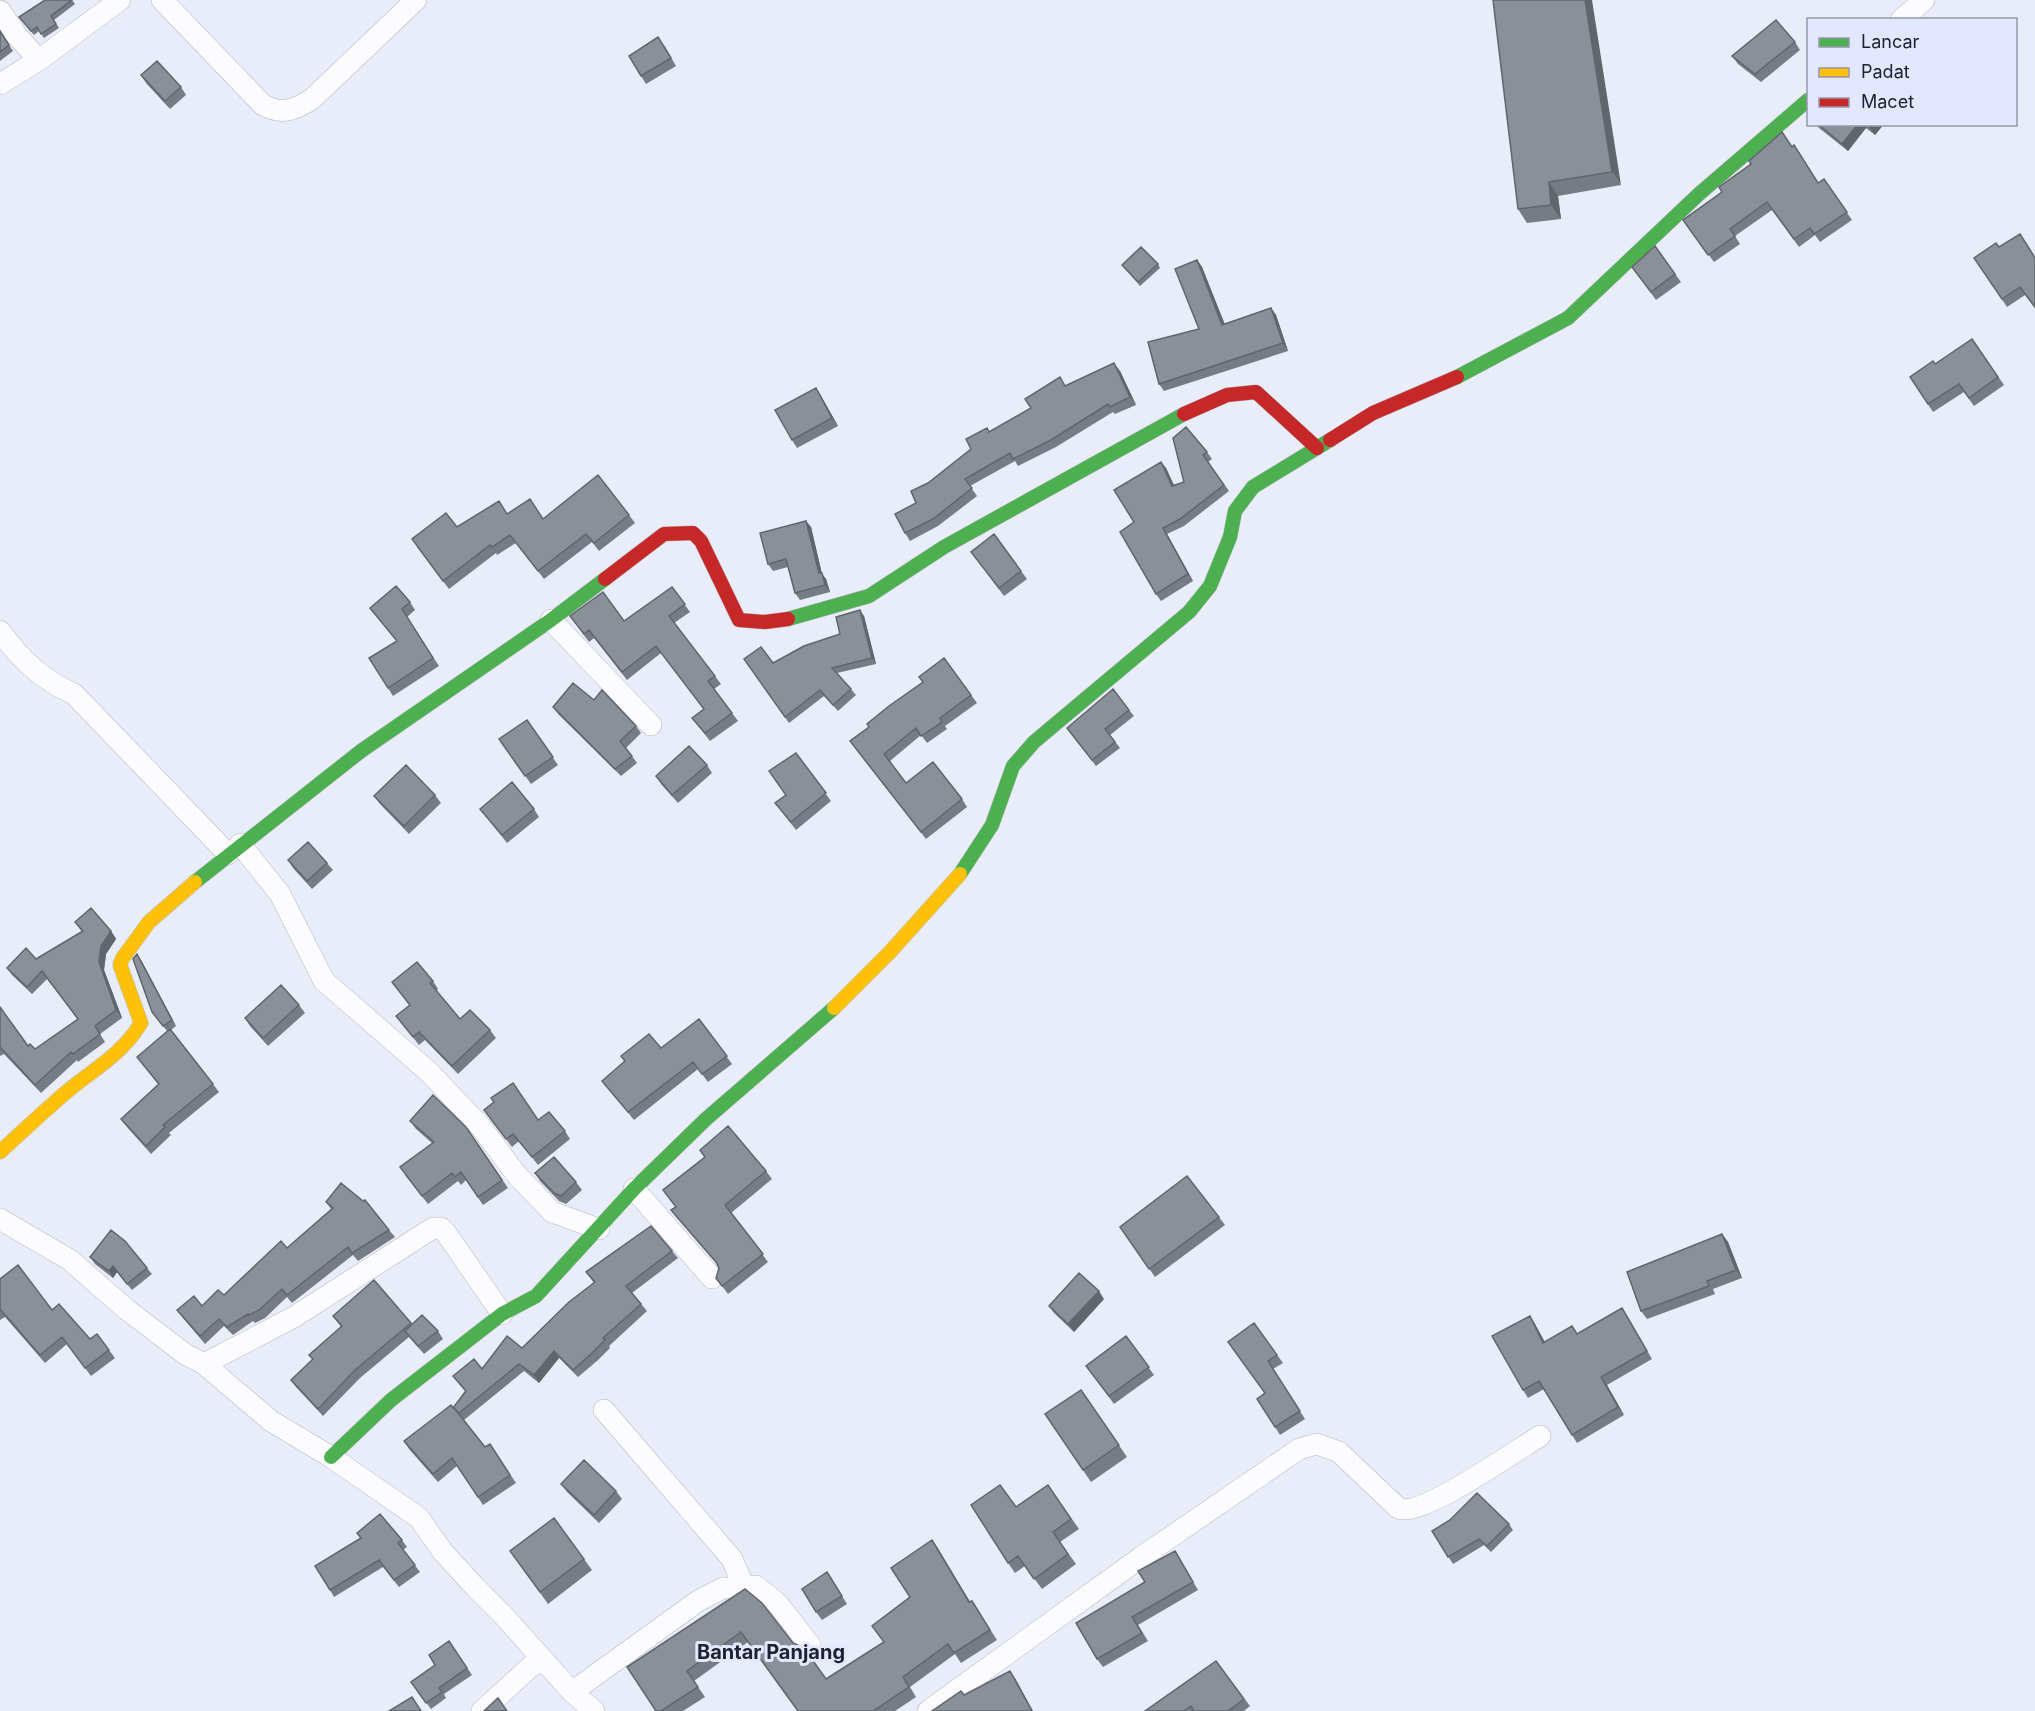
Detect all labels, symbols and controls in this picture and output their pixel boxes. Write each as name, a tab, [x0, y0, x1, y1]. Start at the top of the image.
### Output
legend	[1807, 18, 2017, 126]
text: Lancar	[1861, 31, 1919, 52]
text: Padat	[1861, 61, 1910, 82]
text: Macet	[1861, 91, 1914, 112]
district label: Bantar Panjang	[697, 1640, 845, 1664]

